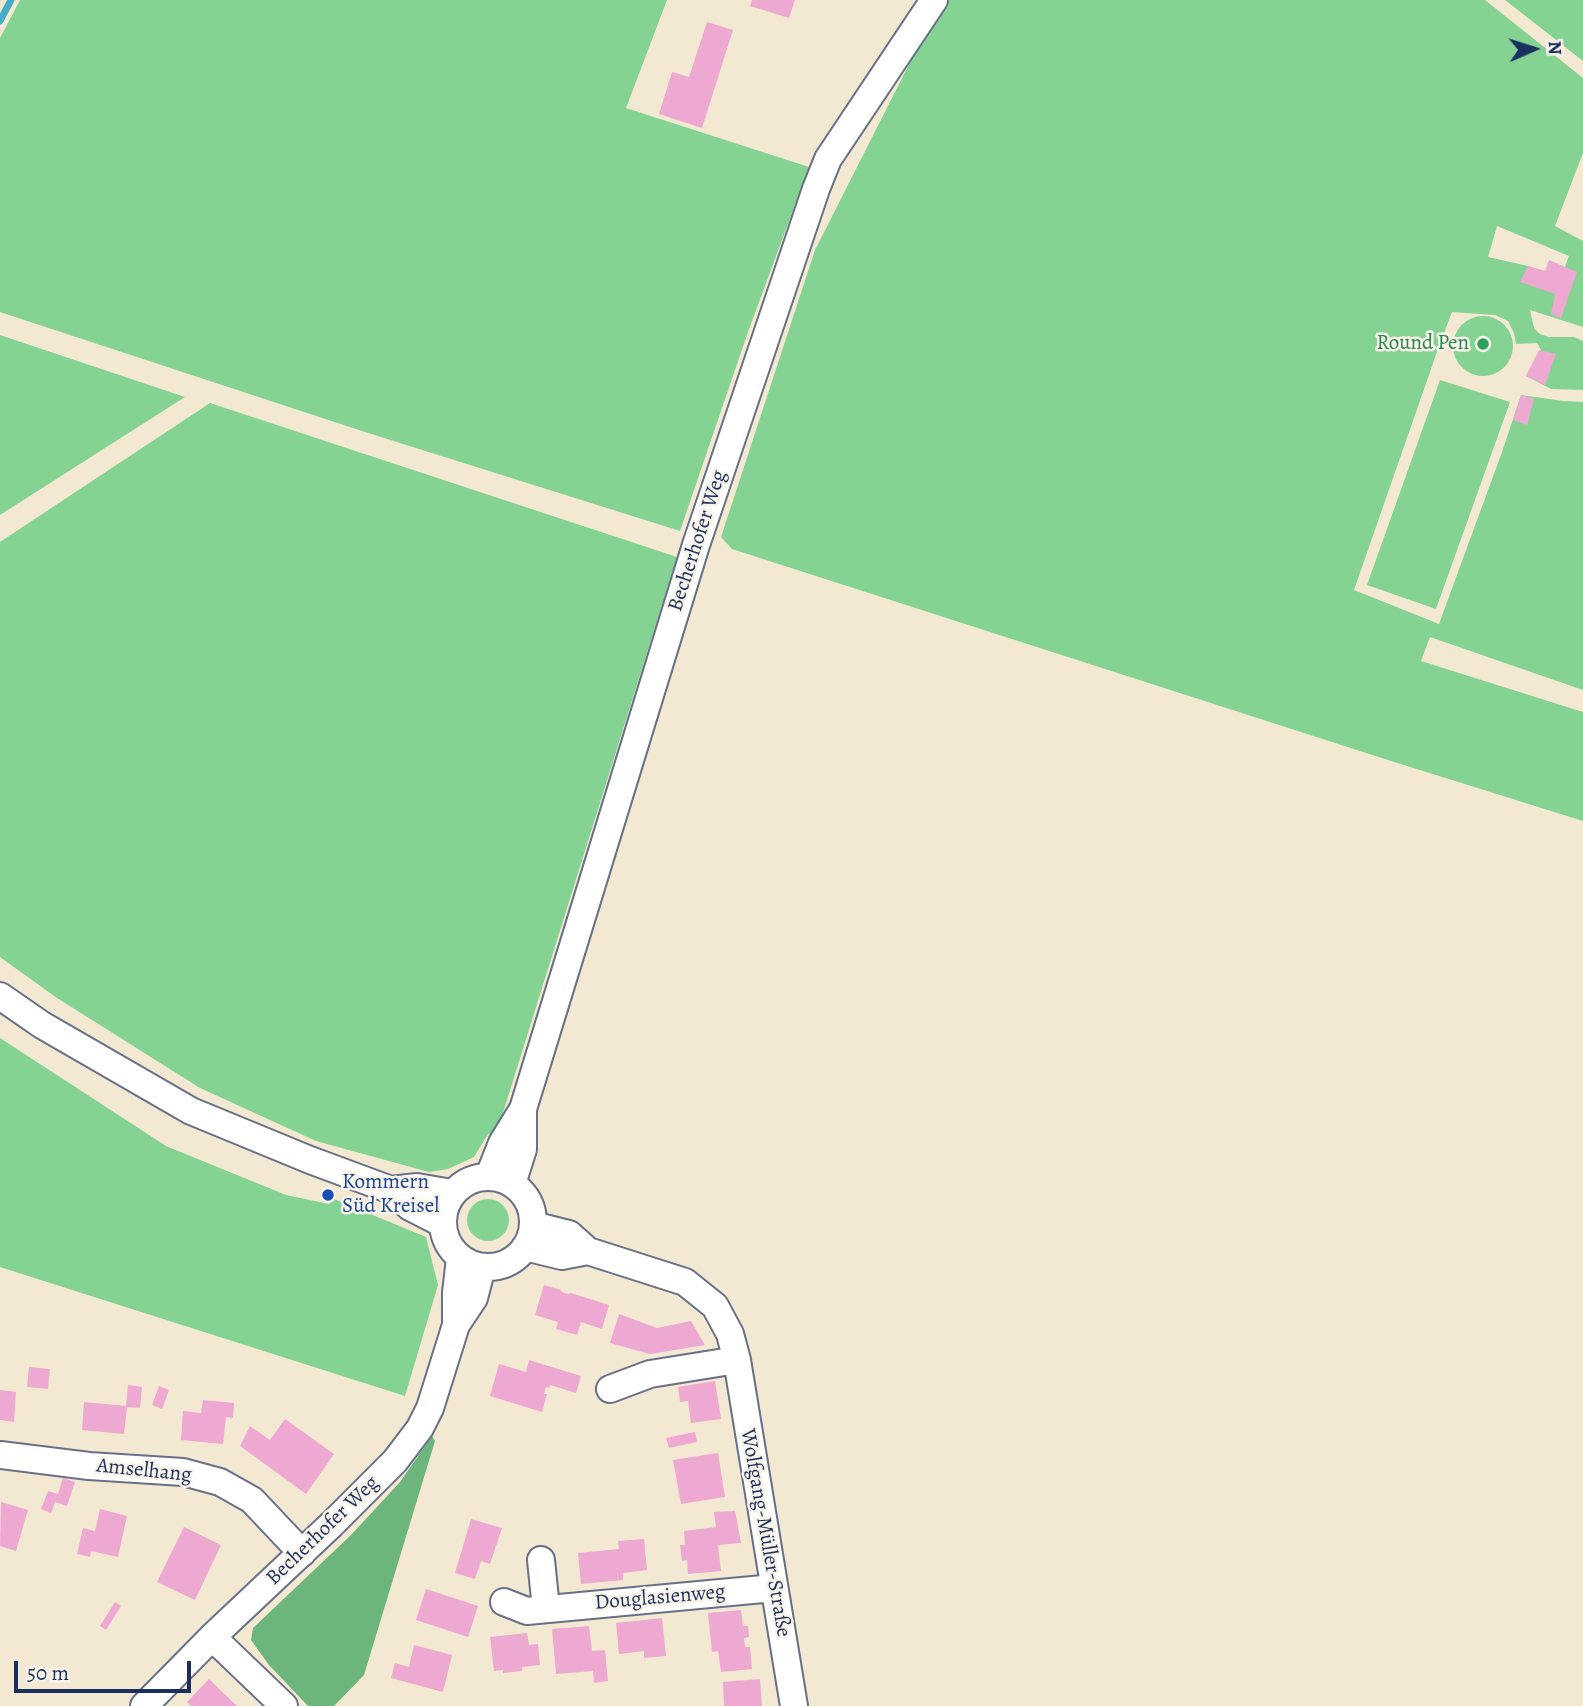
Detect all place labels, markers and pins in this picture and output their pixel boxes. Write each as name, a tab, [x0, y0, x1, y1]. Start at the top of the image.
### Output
place label: Round Pen	[1376, 331, 1469, 357]
marker: Round Pen	[1475, 336, 1491, 352]
place label: Kommern Süd Kreisel	[342, 1170, 439, 1220]
marker: Kommern Süd Kreisel	[320, 1187, 336, 1203]

